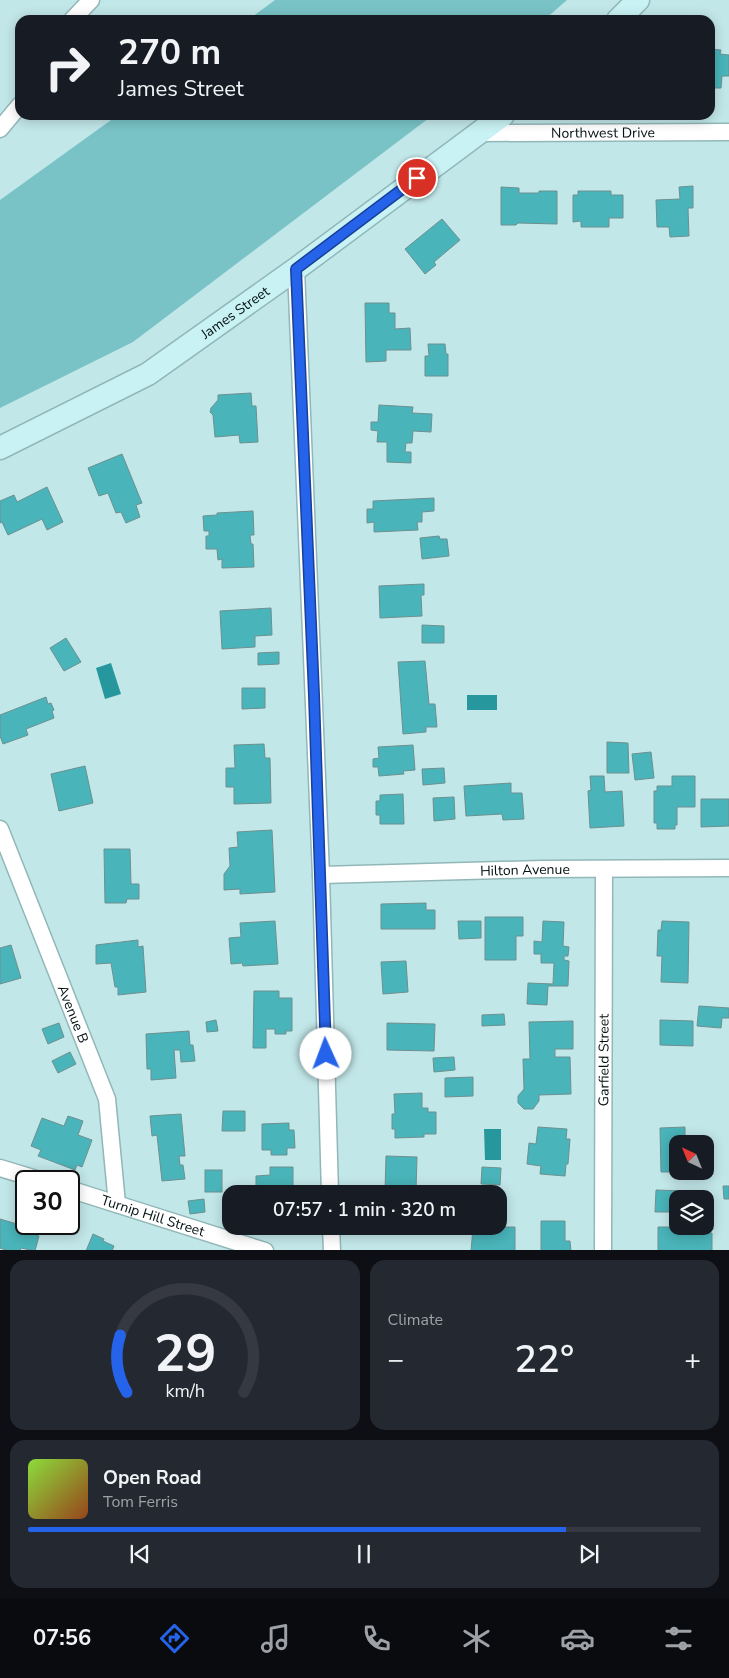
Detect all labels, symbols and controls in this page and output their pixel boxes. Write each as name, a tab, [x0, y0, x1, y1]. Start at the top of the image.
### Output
text: 270 m	[118, 29, 221, 76]
icon: right	[35, 35, 100, 100]
text: James Street	[118, 74, 244, 104]
street label: Northwest Drive	[551, 123, 655, 142]
pin	[396, 157, 438, 199]
icon: arrive	[403, 164, 431, 192]
street label: James Street	[196, 281, 273, 344]
street label: Hilton Avenue	[480, 859, 570, 880]
street label: Avenue B	[53, 982, 93, 1046]
street label: Garfield Street	[594, 1014, 613, 1106]
position arrow	[299, 1027, 351, 1079]
north arrow	[669, 1135, 714, 1180]
map controls	[669, 1135, 714, 1235]
speed limit sign: 30	[15, 1170, 80, 1235]
street label: Turnip Hill Street	[99, 1190, 207, 1241]
button: layers	[669, 1190, 714, 1235]
text: 07:57 · 1 min · 320 m	[273, 1197, 456, 1223]
text: Climate	[388, 1309, 443, 1331]
text: 29	[154, 1318, 216, 1389]
text: 22°	[514, 1334, 574, 1385]
text: −	[388, 1341, 404, 1379]
text: +	[684, 1341, 701, 1379]
text: km/h	[165, 1379, 204, 1403]
text: Open Road	[103, 1465, 201, 1491]
text: Tom Ferris	[103, 1491, 178, 1513]
icon: previous	[126, 1540, 154, 1568]
icon: pause	[350, 1540, 378, 1568]
icon: next	[575, 1540, 603, 1568]
icon: directions	[157, 1621, 192, 1656]
icon: music	[258, 1621, 293, 1656]
icon: phone	[359, 1621, 394, 1656]
icon: climate	[459, 1621, 494, 1656]
icon: car	[560, 1621, 595, 1656]
icon: filters	[661, 1621, 696, 1656]
text: 07:56	[33, 1623, 91, 1653]

